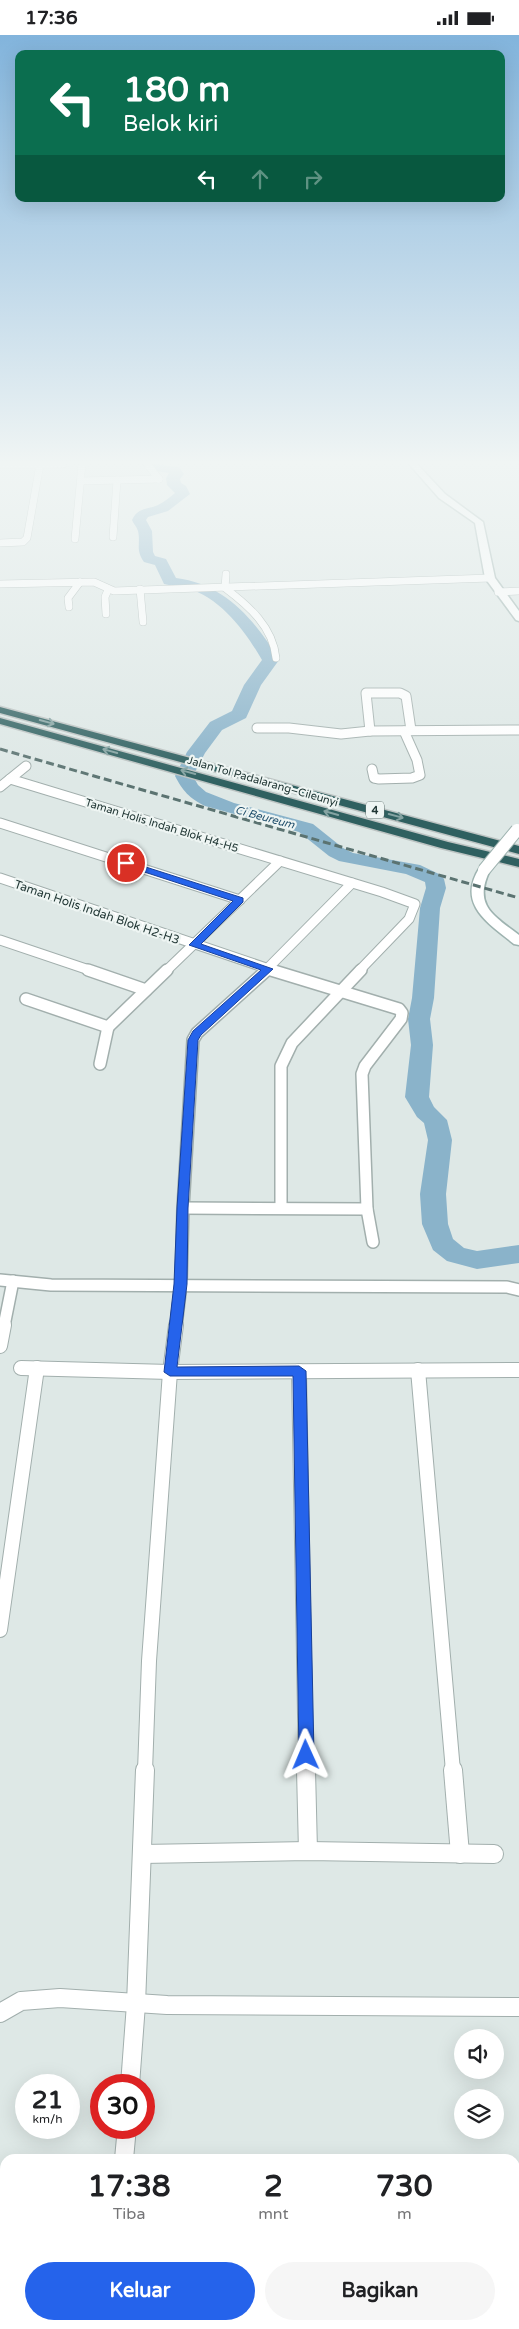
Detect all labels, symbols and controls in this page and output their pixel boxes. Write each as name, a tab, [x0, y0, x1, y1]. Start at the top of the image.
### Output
text: 17:36	[25, 7, 78, 29]
text: 180 m	[123, 69, 230, 111]
icon: left	[40, 70, 105, 135]
text: Belok kiri	[123, 111, 219, 137]
icon: left	[193, 165, 221, 193]
icon: ahead	[246, 165, 274, 193]
icon: right	[299, 165, 327, 193]
one-way arrow	[39, 718, 55, 727]
one-way arrow	[103, 746, 119, 756]
street label: Jalan Tol Padalarang–Cileunyi	[186, 754, 340, 809]
one-way arrow	[180, 767, 196, 777]
street label: Taman Holis Indah Blok H4-H5	[84, 796, 240, 855]
road number: 4	[366, 801, 384, 819]
water label: Ci Beureum	[234, 803, 297, 832]
one-way arrow	[323, 807, 339, 817]
one-way arrow	[388, 812, 404, 821]
pin	[105, 842, 147, 884]
icon: arrive	[112, 849, 140, 877]
street label: Taman Holis Indah Blok H2-H3	[12, 877, 182, 947]
position arrow	[279, 1728, 331, 1780]
map controls	[454, 2029, 504, 2139]
button: sound	[454, 2029, 504, 2079]
speed limit sign: 30	[90, 2074, 155, 2139]
text: 21	[32, 2085, 63, 2115]
button: layers	[454, 2089, 504, 2139]
text: km/h	[32, 2112, 63, 2126]
text: 17:38	[87, 2168, 171, 2205]
text: 2	[264, 2168, 283, 2205]
text: 730	[376, 2168, 433, 2205]
text: Tiba	[113, 2204, 145, 2224]
text: mnt	[258, 2204, 289, 2224]
text: m	[397, 2204, 412, 2224]
button: Keluar	[25, 2262, 255, 2320]
button: Bagikan	[265, 2262, 495, 2320]

